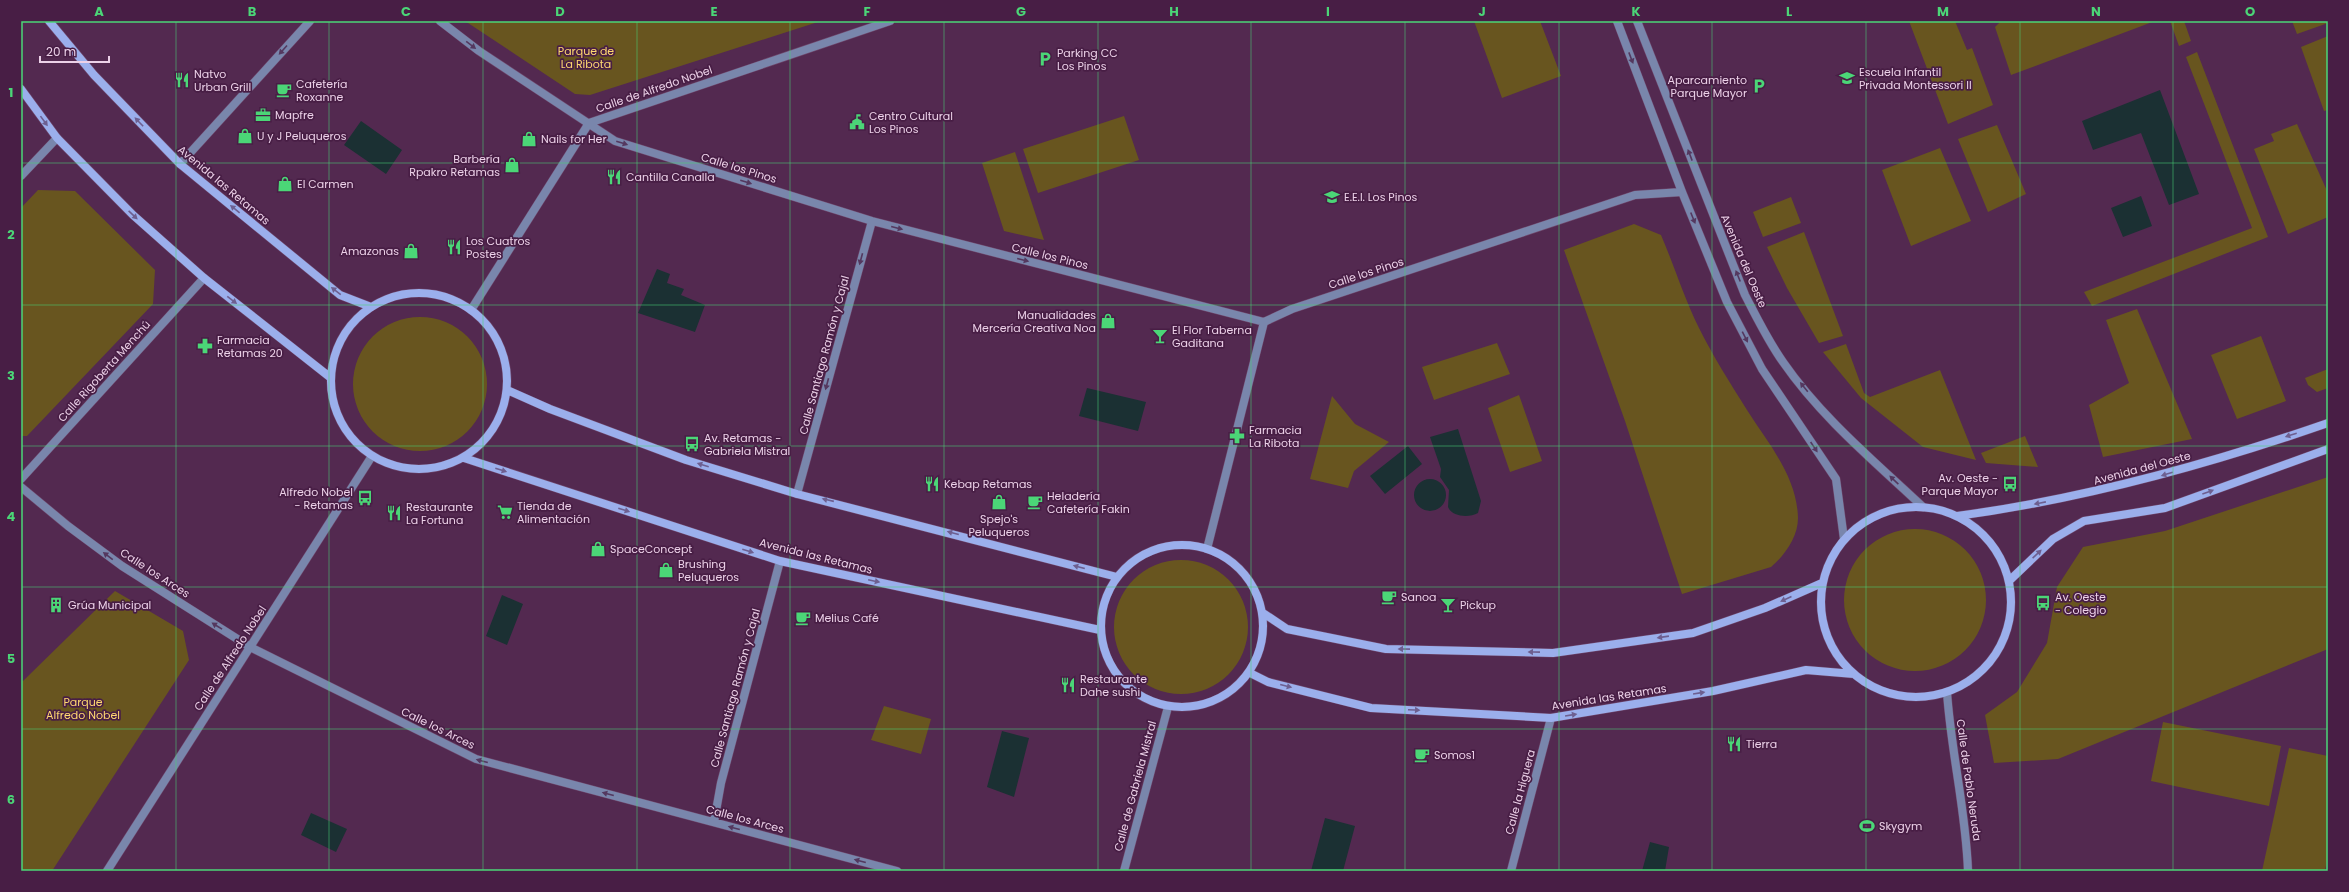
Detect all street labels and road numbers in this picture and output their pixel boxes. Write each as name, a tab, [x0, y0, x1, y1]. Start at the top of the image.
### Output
street label: Calle de Alfredo Nobel	[594, 62, 714, 116]
street label: Avenida las Retamas	[174, 142, 274, 229]
street label: Calle los Pinos	[699, 149, 779, 187]
street label: Avenida del Oeste	[1717, 212, 1771, 310]
street label: Calle los Pinos	[1010, 239, 1090, 273]
street label: Calle los Pinos	[1326, 253, 1406, 293]
street label: Calle Santiago Ramón y Cajal	[795, 274, 853, 436]
street label: Calle Rigoberta Menchú	[54, 317, 154, 425]
street label: Avenida del Oeste	[2092, 447, 2192, 489]
street label: Avenida las Retamas	[758, 534, 875, 578]
street label: Calle los Arces	[117, 544, 193, 602]
street label: Calle de Alfredo Nobel	[190, 602, 270, 714]
street label: Calle Santiago Ramón y Cajal	[706, 607, 764, 769]
street label: Avenida las Retamas	[1550, 680, 1668, 714]
street label: Calle los Arces	[398, 703, 478, 753]
street label: Calle de Pablo Neruda	[1953, 718, 1985, 842]
street label: Calle de Gabriela Mistral	[1110, 719, 1160, 853]
street label: Calle la Higuera	[1501, 748, 1539, 836]
street label: Calle los Arces	[704, 801, 786, 837]

